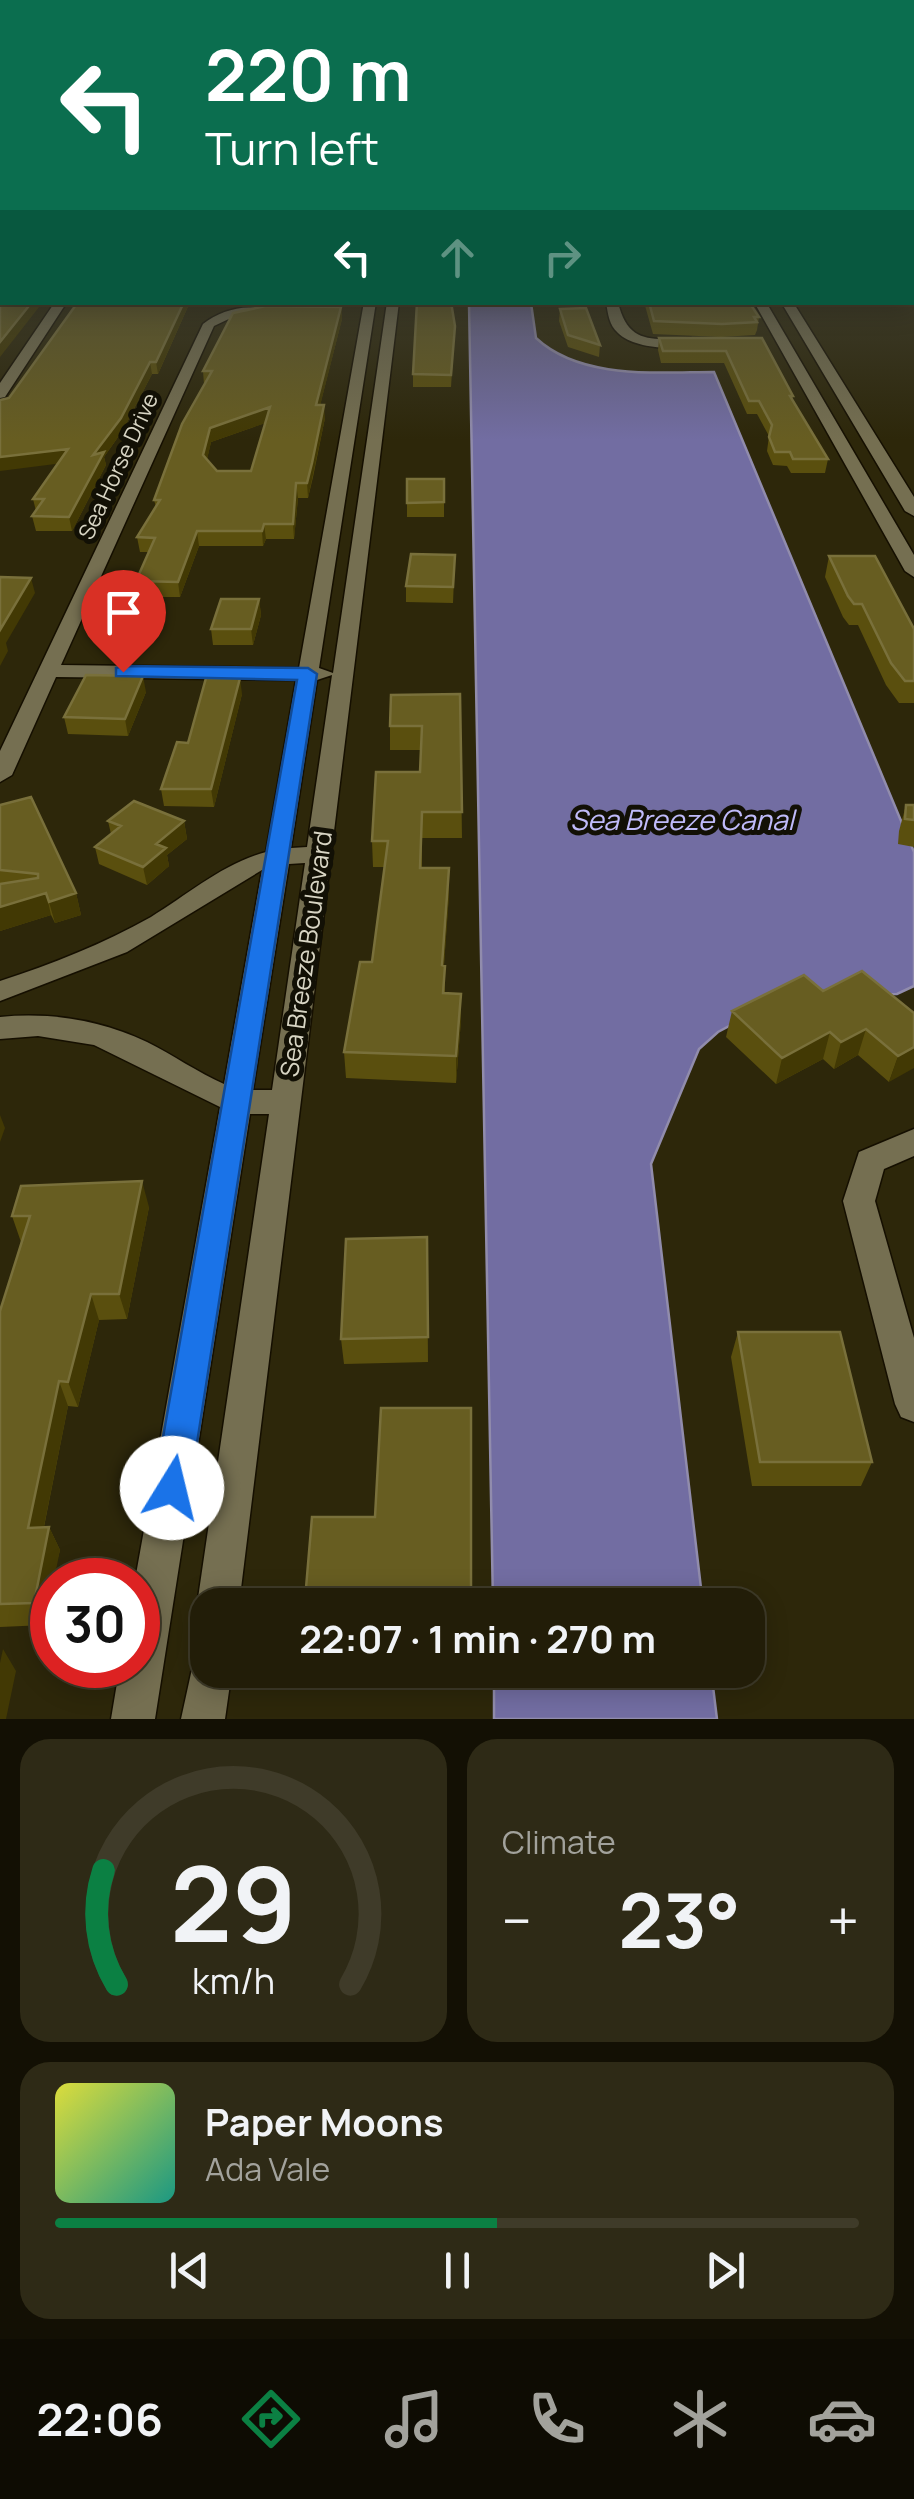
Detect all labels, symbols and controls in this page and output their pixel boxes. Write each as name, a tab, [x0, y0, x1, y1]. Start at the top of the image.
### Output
text: 220 m	[205, 26, 411, 122]
icon: left	[40, 40, 170, 170]
text: Turn left	[205, 117, 379, 179]
icon: left	[325, 230, 380, 285]
icon: ahead	[430, 230, 485, 285]
icon: right	[535, 230, 590, 285]
street label: Sea Horse Drive	[71, 388, 165, 544]
pin	[81, 570, 166, 673]
icon: arrive	[96, 585, 151, 640]
water label: Sea Breeze Canal	[570, 800, 798, 838]
street label: Sea Breeze Boulevard	[271, 829, 340, 1079]
position arrow	[120, 1436, 224, 1540]
speed limit sign: 30	[30, 1558, 160, 1688]
text: 22:07 · 1 min · 270 m	[299, 1612, 656, 1664]
text: Climate	[502, 1820, 616, 1864]
text: 29	[170, 1831, 297, 1973]
text: 23°	[618, 1868, 741, 1971]
text: −	[502, 1882, 532, 1958]
text: +	[827, 1882, 859, 1958]
text: km/h	[192, 1956, 275, 2005]
text: Paper Moons	[205, 2095, 444, 2147]
text: Ada Vale	[205, 2147, 330, 2191]
icon: previous	[162, 2243, 217, 2298]
icon: pause	[430, 2243, 485, 2298]
icon: next	[698, 2243, 753, 2298]
icon: directions	[236, 2384, 306, 2454]
icon: music	[379, 2384, 449, 2454]
icon: phone	[522, 2384, 592, 2454]
icon: climate	[665, 2384, 735, 2454]
icon: car	[807, 2384, 877, 2454]
text: 22:06	[36, 2388, 163, 2450]

